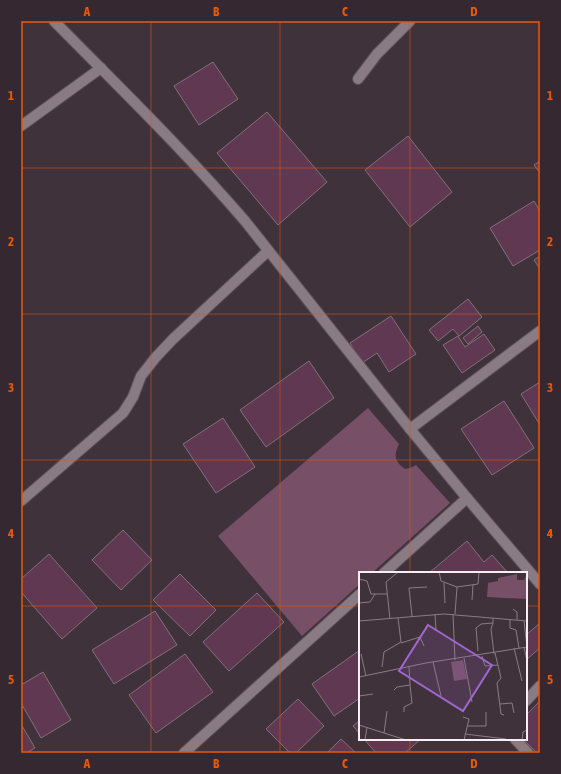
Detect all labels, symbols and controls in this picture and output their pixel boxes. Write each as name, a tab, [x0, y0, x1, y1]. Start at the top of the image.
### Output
text: A	[83, 4, 91, 19]
text: B	[213, 4, 220, 19]
text: C	[342, 4, 348, 19]
text: D	[470, 4, 478, 19]
text: 1	[8, 88, 14, 103]
text: 1	[547, 88, 553, 103]
text: 2	[8, 234, 14, 249]
text: 2	[547, 234, 553, 249]
text: 3	[8, 380, 14, 395]
text: 3	[547, 380, 553, 395]
text: 4	[7, 526, 14, 541]
text: 4	[546, 526, 553, 541]
inset map	[359, 572, 527, 740]
text: 5	[8, 672, 14, 687]
text: 5	[547, 672, 553, 687]
text: A	[83, 756, 91, 771]
text: B	[213, 756, 220, 771]
text: C	[342, 756, 348, 771]
text: D	[470, 756, 478, 771]

